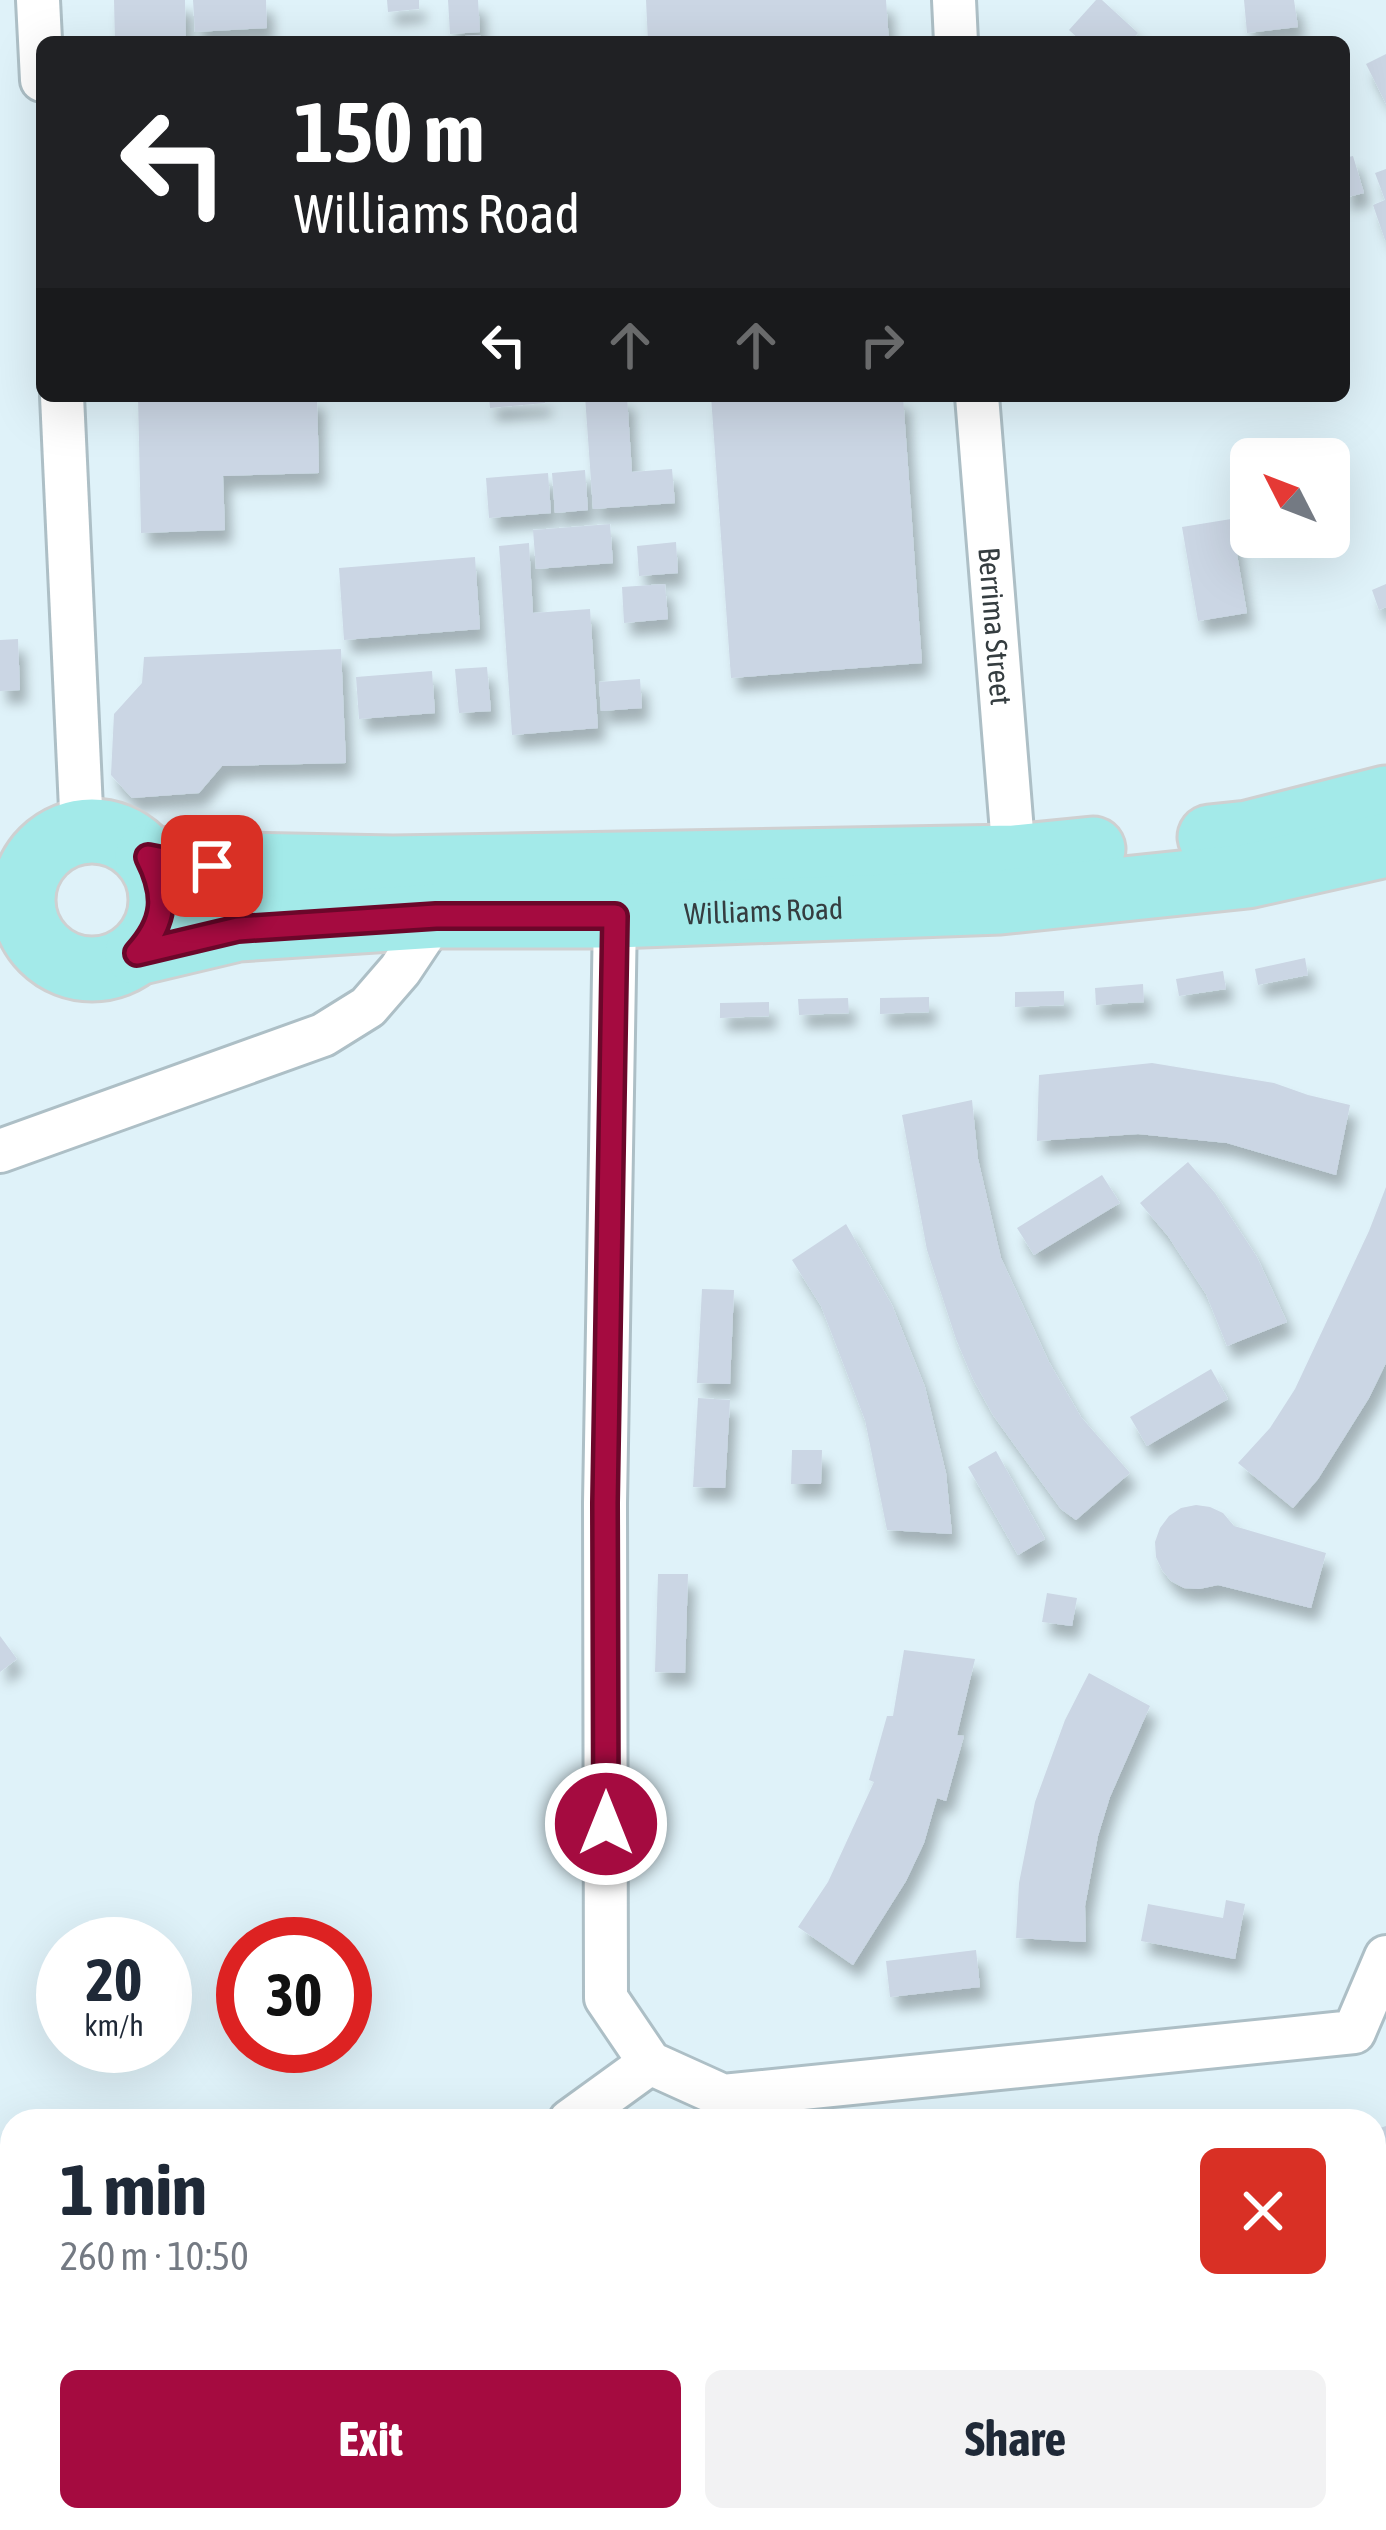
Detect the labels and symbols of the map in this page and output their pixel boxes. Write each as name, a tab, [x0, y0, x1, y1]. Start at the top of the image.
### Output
north arrow	[1230, 438, 1350, 558]
street label: Berrima Street	[972, 546, 1019, 706]
pin	[161, 815, 263, 917]
street label: Williams Road	[684, 891, 844, 930]
position arrow	[543, 1761, 669, 1887]
speed limit sign: 30	[216, 1917, 372, 2073]

